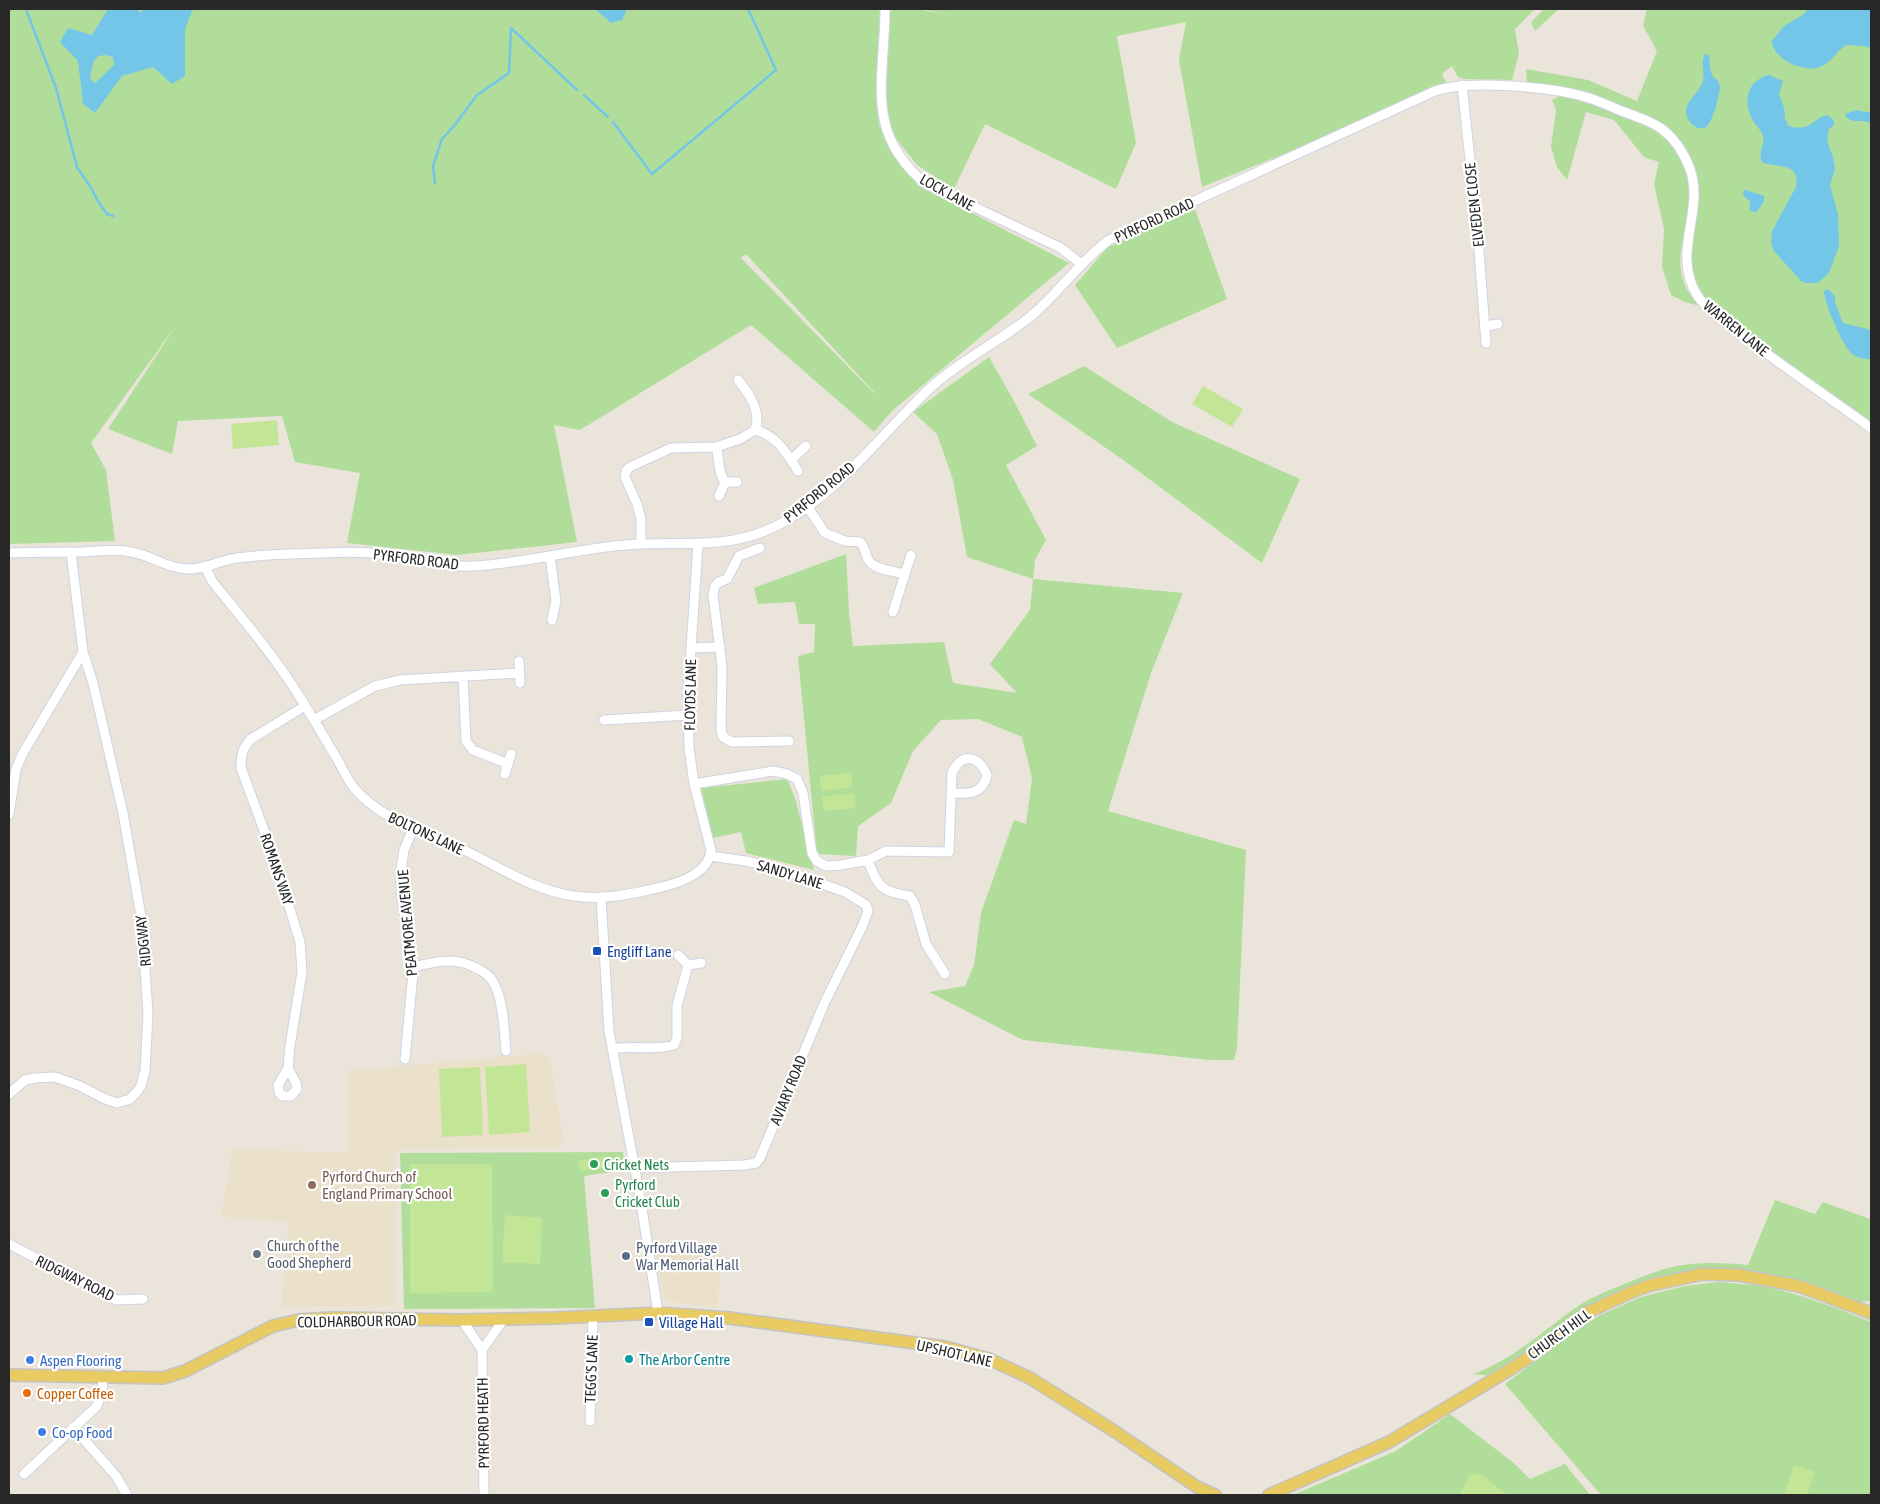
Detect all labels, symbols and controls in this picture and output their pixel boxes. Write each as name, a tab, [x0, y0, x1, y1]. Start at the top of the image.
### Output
street label: ELVEDEN CLOSE	[1461, 161, 1487, 248]
street label: LOCK LANE	[917, 170, 977, 214]
street label: PYRFORD ROAD	[1111, 194, 1197, 246]
street label: WARREN LANE	[1700, 297, 1772, 360]
street label: PYRFORD ROAD	[780, 458, 858, 526]
street label: PYRFORD ROAD	[372, 545, 460, 573]
street label: FLOYDS LANE	[681, 658, 699, 731]
street label: BOLTONS LANE	[386, 808, 467, 858]
street label: ROMANS WAY	[257, 831, 297, 907]
street label: SANDY LANE	[755, 856, 825, 892]
street label: PEATMORE AVENUE	[394, 869, 420, 977]
street label: RIDGWAY	[132, 914, 154, 968]
place label: Engliff Lane	[607, 943, 672, 960]
marker: Engliff Lane	[591, 945, 603, 957]
street label: AVIARY ROAD	[766, 1053, 810, 1127]
place label: Cricket Nets	[604, 1156, 669, 1173]
marker: Cricket Nets	[588, 1158, 600, 1170]
place label: Pyrford Church of England Primary School	[322, 1168, 452, 1202]
place label: Pyrford Cricket Club	[615, 1176, 680, 1210]
marker: Pyrford Church of England Primary School	[306, 1179, 318, 1191]
marker: Pyrford Cricket Club	[599, 1187, 611, 1199]
place label: Church of the Good Shepherd	[267, 1237, 351, 1271]
place label: Pyrford Village War Memorial Hall	[636, 1239, 739, 1273]
marker: Church of the Good Shepherd	[251, 1248, 263, 1260]
marker: Pyrford Village War Memorial Hall	[620, 1250, 632, 1262]
street label: RIDGWAY ROAD	[33, 1252, 117, 1304]
street label: CHURCH HILL	[1524, 1305, 1594, 1362]
street label: COLDHARBOUR ROAD	[297, 1311, 417, 1331]
place label: Village Hall	[659, 1314, 723, 1331]
marker: Village Hall	[643, 1316, 655, 1328]
street label: TEGG'S LANE	[581, 1334, 601, 1403]
street label: UPSHOT LANE	[915, 1336, 994, 1370]
place label: The Arbor Centre	[639, 1351, 730, 1368]
place label: Aspen Flooring	[40, 1352, 122, 1369]
marker: The Arbor Centre	[623, 1353, 635, 1365]
marker: Aspen Flooring	[24, 1354, 36, 1366]
street label: PYRFORD HEATH	[474, 1377, 492, 1469]
place label: Copper Coffee	[37, 1385, 114, 1402]
marker: Copper Coffee	[21, 1387, 33, 1399]
place label: Co-op Food	[52, 1424, 113, 1441]
marker: Co-op Food	[36, 1426, 48, 1438]

